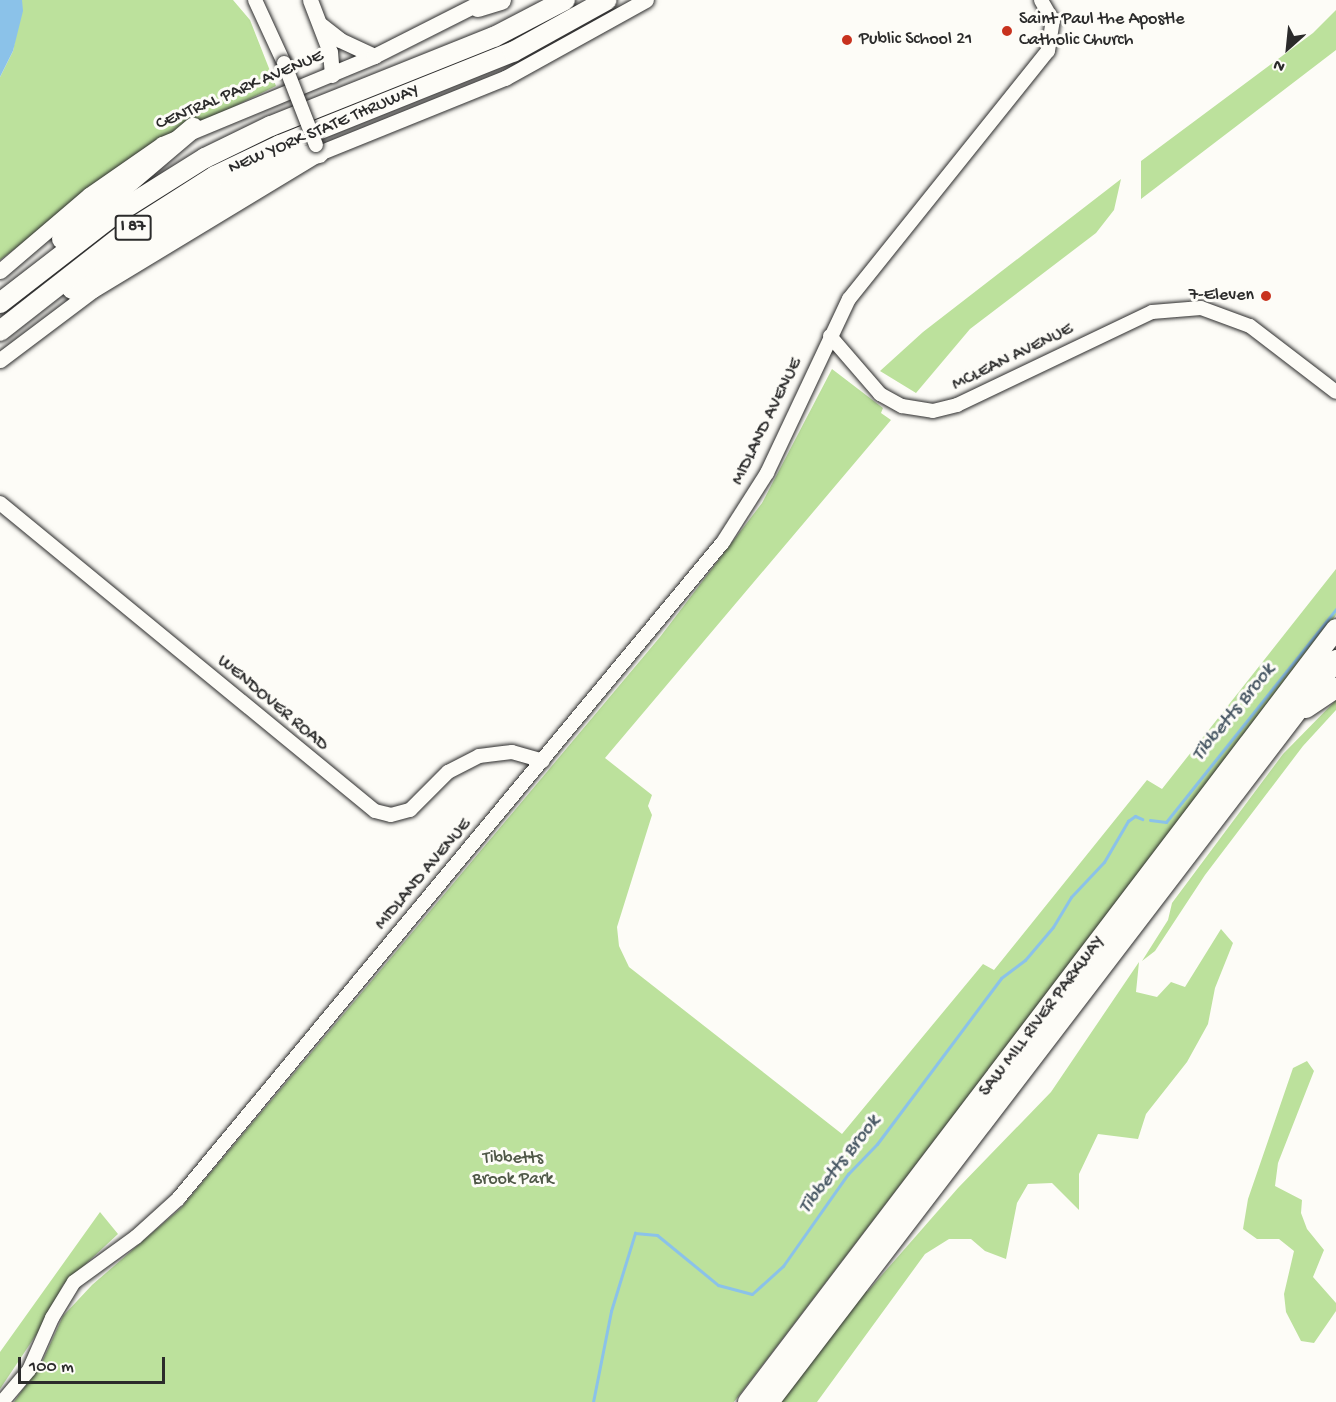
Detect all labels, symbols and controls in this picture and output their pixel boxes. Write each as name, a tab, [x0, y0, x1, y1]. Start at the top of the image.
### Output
place label: Saint Paul the Apostle Catholic Church	[1019, 10, 1185, 52]
north arrow	[1258, 18, 1318, 78]
marker: Saint Paul the Apostle Catholic Church	[1000, 24, 1014, 38]
place label: Public School 21	[859, 29, 972, 51]
marker: Public School 21	[840, 33, 854, 47]
street label: CENTRAL PARK AVENUE	[153, 46, 327, 136]
text: N	[1271, 54, 1289, 75]
street label: NEW YORK STATE THRUWAY	[225, 80, 423, 180]
road number: I 87	[114, 215, 152, 241]
place label: 7-Eleven	[1189, 285, 1254, 307]
marker: 7-Eleven	[1259, 289, 1273, 303]
street label: MCLEAN AVENUE	[949, 319, 1077, 397]
street label: MIDLAND AVENUE	[728, 355, 808, 489]
street label: WENDOVER ROAD	[212, 651, 332, 757]
water label: Tibbetts Brook	[1187, 659, 1281, 767]
street label: MIDLAND AVENUE	[371, 815, 477, 935]
street label: SAW MILL RIVER PARKWAY	[976, 932, 1110, 1102]
water label: Tibbetts Brook	[794, 1111, 886, 1219]
park label: Tibbetts Brook Park	[473, 1149, 553, 1192]
scale bar	[21, 1345, 168, 1383]
text: 100 m	[29, 1357, 74, 1378]

